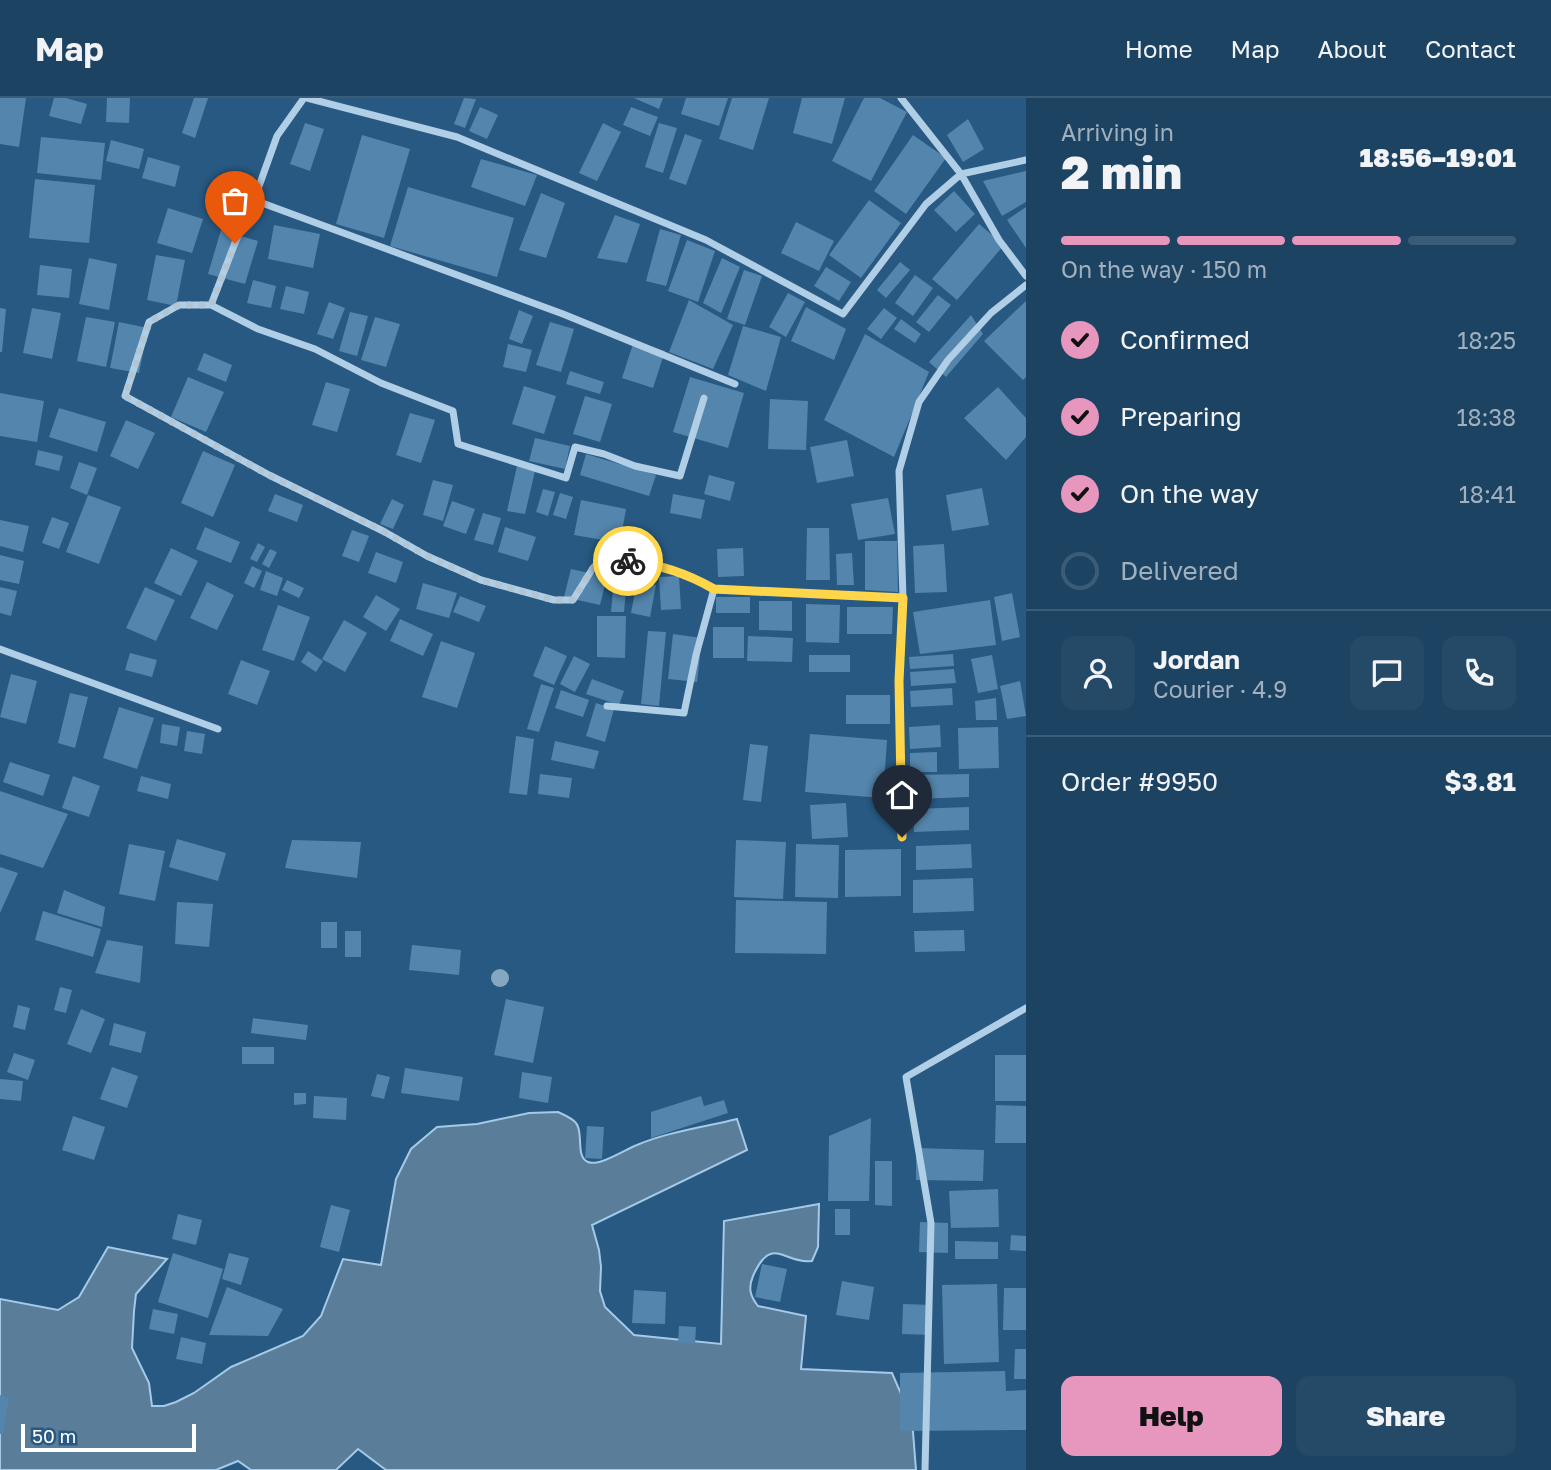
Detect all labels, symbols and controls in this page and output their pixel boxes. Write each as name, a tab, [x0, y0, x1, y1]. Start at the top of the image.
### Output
text: Map	[35, 29, 104, 68]
text: Home	[1125, 34, 1193, 63]
text: Map	[1231, 34, 1280, 63]
text: About	[1318, 34, 1387, 63]
text: Contact	[1425, 34, 1516, 63]
text: Arriving in	[1061, 118, 1174, 146]
text: 18:56–19:01	[1359, 142, 1516, 173]
text: 2 min	[1061, 144, 1182, 199]
pin	[205, 171, 265, 243]
icon: bag	[216, 182, 254, 220]
text: On the way · 150 m	[1061, 255, 1267, 283]
icon: check	[1061, 321, 1099, 359]
text: Confirmed	[1120, 324, 1250, 355]
text: 18:25	[1457, 326, 1516, 354]
icon: check	[1061, 398, 1099, 436]
text: Preparing	[1120, 401, 1242, 432]
text: 18:38	[1456, 403, 1516, 431]
icon: check	[1061, 475, 1099, 513]
text: On the way	[1120, 478, 1259, 509]
text: 18:41	[1459, 480, 1516, 508]
courier	[593, 526, 663, 596]
icon: bike	[609, 542, 647, 580]
text: Delivered	[1120, 555, 1239, 586]
button: person	[1061, 636, 1135, 710]
button: chat	[1350, 636, 1424, 710]
button: phone	[1442, 636, 1516, 710]
text: Jordan	[1153, 644, 1240, 675]
text: Courier · 4.9	[1153, 675, 1287, 703]
pin	[872, 765, 932, 837]
text: Order #9950	[1061, 766, 1218, 797]
text: $3.81	[1444, 766, 1516, 797]
icon: home	[883, 776, 921, 814]
button: Help	[1061, 1376, 1282, 1456]
button: Share	[1296, 1376, 1516, 1456]
scale bar	[21, 1421, 196, 1453]
text: 50 m	[32, 1424, 76, 1447]

